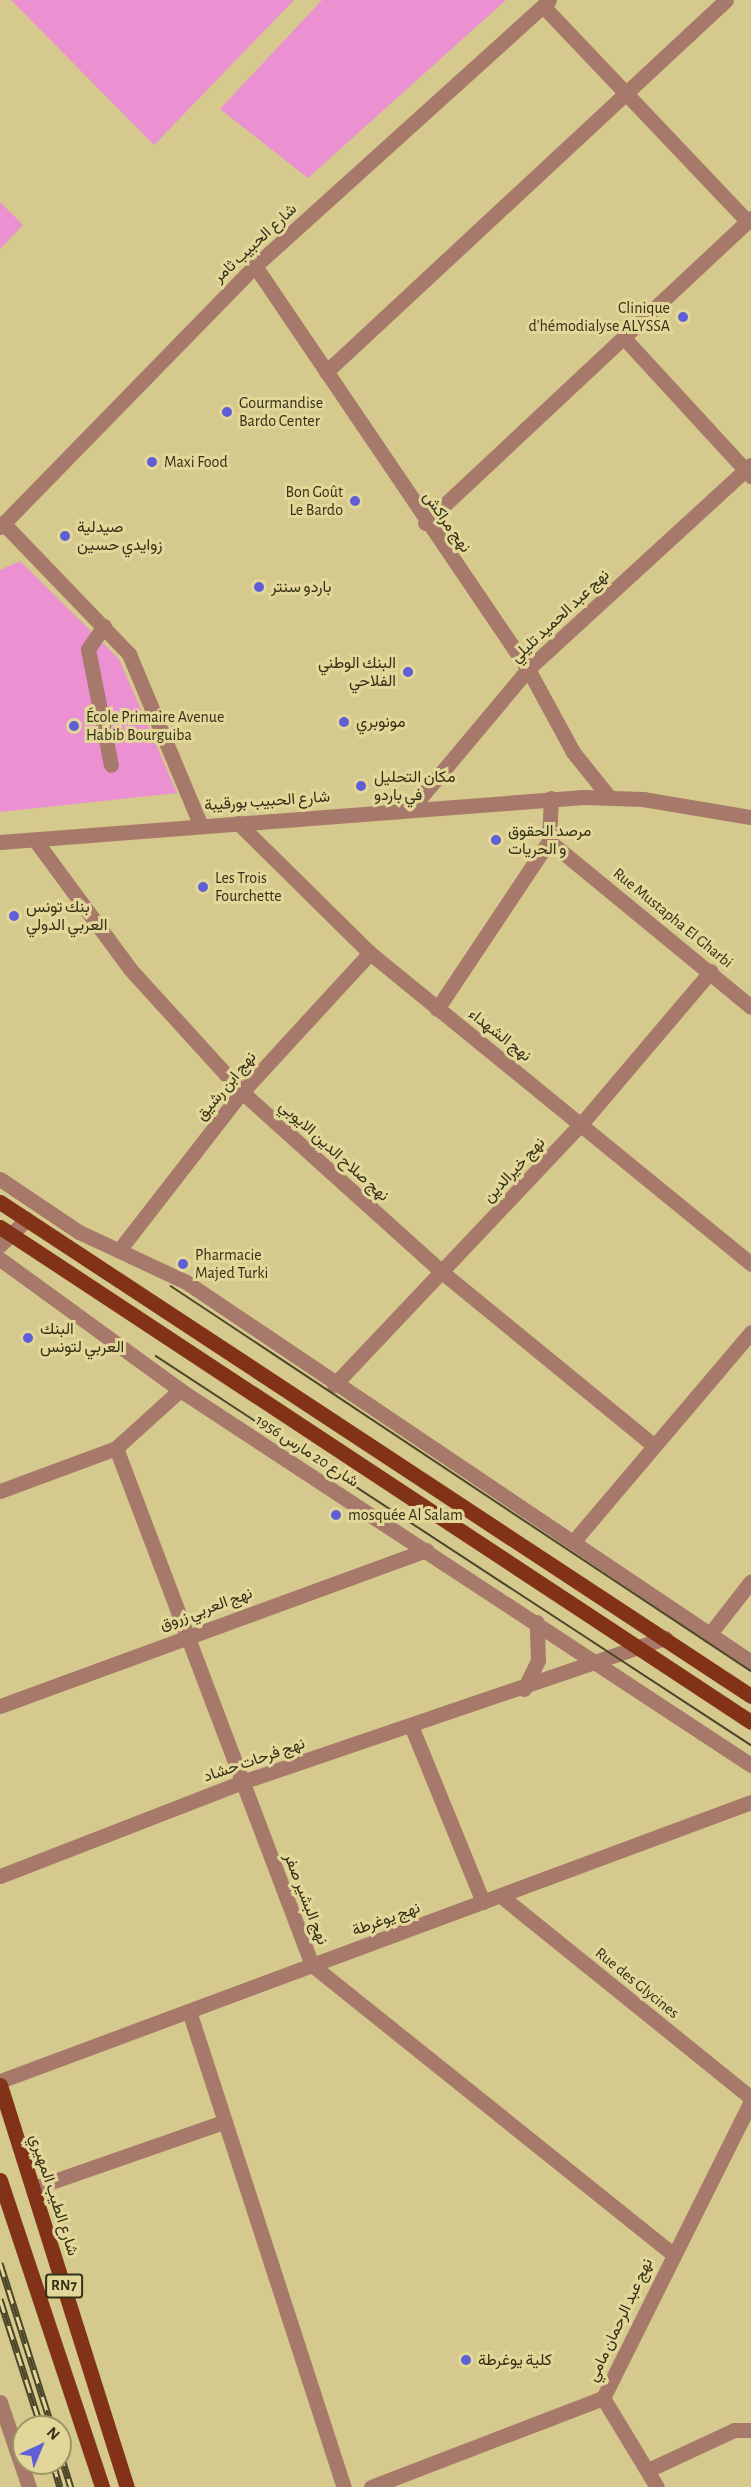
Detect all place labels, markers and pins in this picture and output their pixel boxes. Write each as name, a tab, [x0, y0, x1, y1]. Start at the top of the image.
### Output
place label: Clinique d'hémodialyse ALYSSA	[529, 298, 670, 336]
marker: Clinique d'hémodialyse ALYSSA	[674, 308, 692, 326]
place label: Gourmandise Bardo Center	[239, 393, 323, 431]
marker: Gourmandise Bardo Center	[220, 405, 234, 419]
place label: Maxi Food	[164, 452, 228, 472]
marker: Maxi Food	[145, 455, 159, 469]
place label: Bon Goût Le Bardo	[286, 482, 343, 520]
marker: Bon Goût Le Bardo	[348, 494, 362, 508]
place label: صيدلية زوايدي حسين	[77, 517, 163, 555]
marker: صيدلية زوايدي حسين	[58, 529, 72, 543]
place label: باردو سنتر	[271, 577, 331, 597]
marker: باردو سنتر	[252, 580, 266, 594]
place label: البنك الوطني الفلاحي	[318, 653, 396, 691]
marker: البنك الوطني الفلاحي	[401, 665, 415, 679]
place label: École Primaire Avenue Habib Bourguiba	[86, 707, 224, 745]
place label: مونوبري	[356, 712, 406, 732]
marker: مونوبري	[337, 715, 351, 729]
marker: École Primaire Avenue Habib Bourguiba	[67, 719, 81, 733]
place label: مكان التحليل في باردو	[374, 767, 455, 805]
marker: مكان التحليل في باردو	[352, 777, 370, 795]
place label: مرصد الحقوق و الحريات	[508, 821, 591, 859]
marker: مرصد الحقوق و الحريات	[489, 833, 503, 847]
place label: Les Trois Fourchette	[215, 868, 282, 906]
marker: Les Trois Fourchette	[196, 880, 210, 894]
place label: بنك تونس العربي الدولي	[26, 897, 107, 935]
marker: بنك تونس العربي الدولي	[7, 909, 21, 923]
place label: Pharmacie Majed Turki	[195, 1245, 268, 1283]
marker: Pharmacie Majed Turki	[176, 1257, 190, 1271]
place label: البنك العربي لتونس	[40, 1319, 124, 1357]
marker: البنك العربي لتونس	[21, 1331, 35, 1345]
place label: mosquée Al Salam	[348, 1505, 463, 1525]
marker: mosquée Al Salam	[329, 1508, 343, 1522]
place label: كلية يوغرطة	[478, 2350, 552, 2370]
marker: كلية يوغرطة	[459, 2353, 473, 2367]

